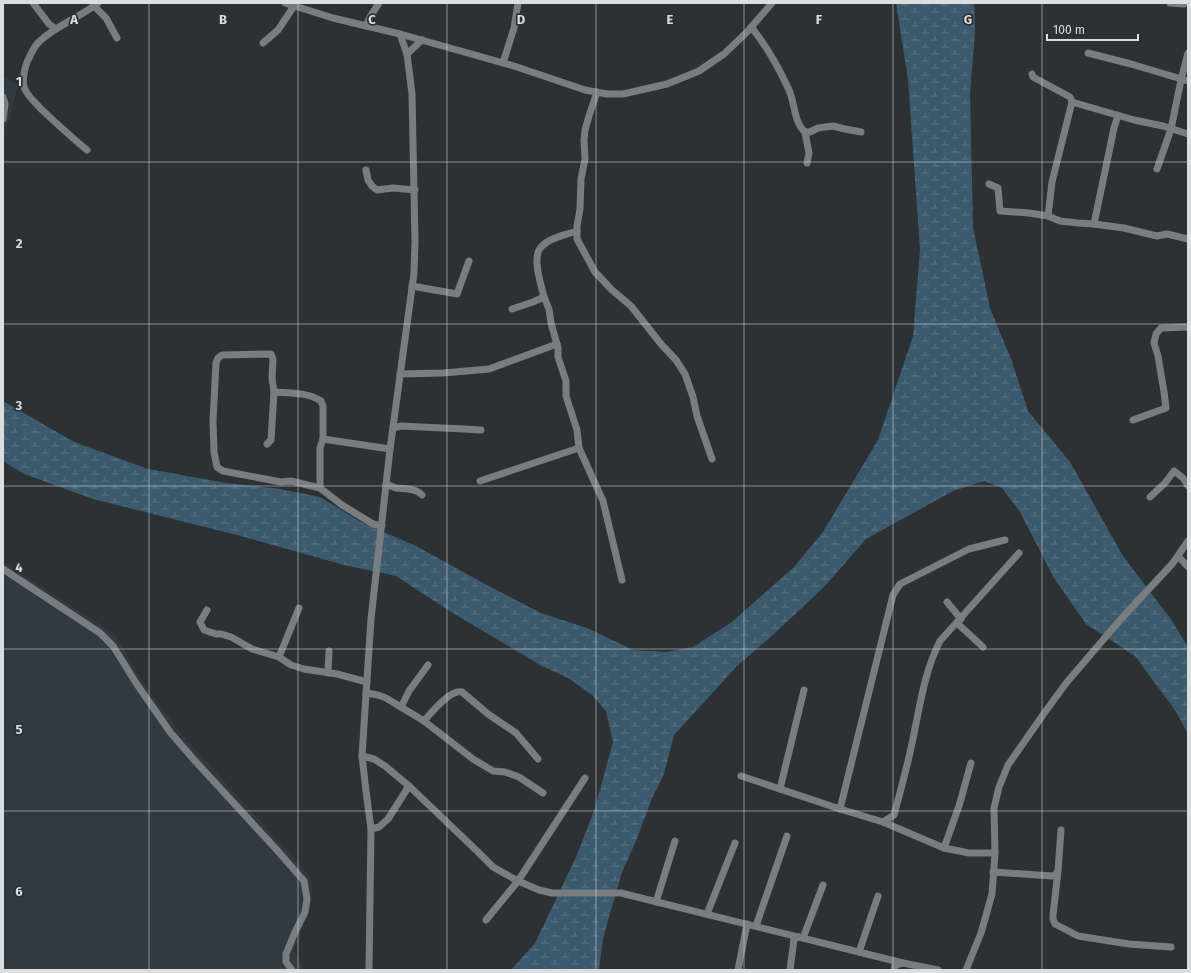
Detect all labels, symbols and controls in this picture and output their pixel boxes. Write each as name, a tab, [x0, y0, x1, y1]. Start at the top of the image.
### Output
text: A	[69, 12, 78, 27]
text: B	[219, 12, 227, 27]
text: C	[368, 12, 376, 27]
text: D	[517, 12, 526, 27]
text: E	[667, 12, 674, 27]
text: F	[816, 12, 823, 27]
text: G	[964, 12, 972, 27]
scale bar	[1047, 16, 1138, 42]
text: 100 m	[1053, 23, 1085, 37]
text: 1	[16, 74, 22, 89]
text: 2	[16, 236, 23, 251]
text: 3	[15, 398, 23, 413]
text: 4	[15, 560, 23, 575]
text: 5	[16, 722, 23, 737]
text: 6	[15, 884, 23, 899]

